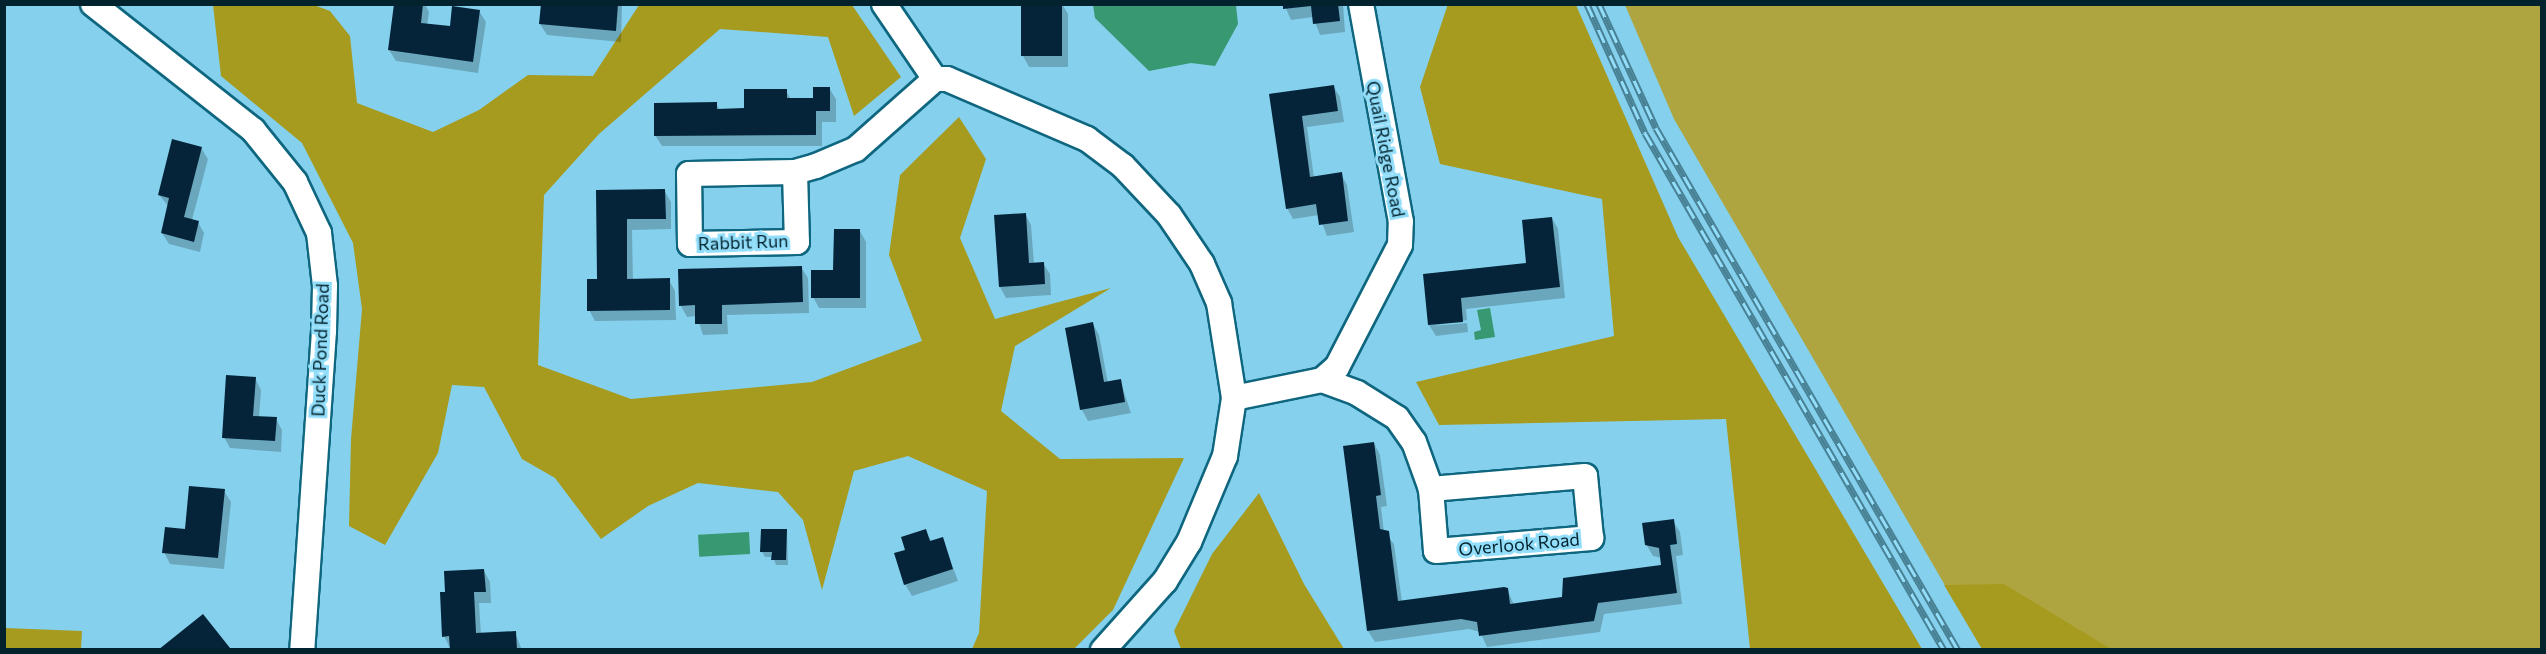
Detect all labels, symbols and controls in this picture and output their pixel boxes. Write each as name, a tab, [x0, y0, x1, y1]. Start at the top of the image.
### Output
street label: Quail Ridge Road	[1362, 79, 1410, 219]
street label: Rabbit Run	[697, 230, 789, 254]
street label: Duck Pond Road	[307, 283, 333, 417]
street label: Overlook Road	[1457, 528, 1581, 560]

